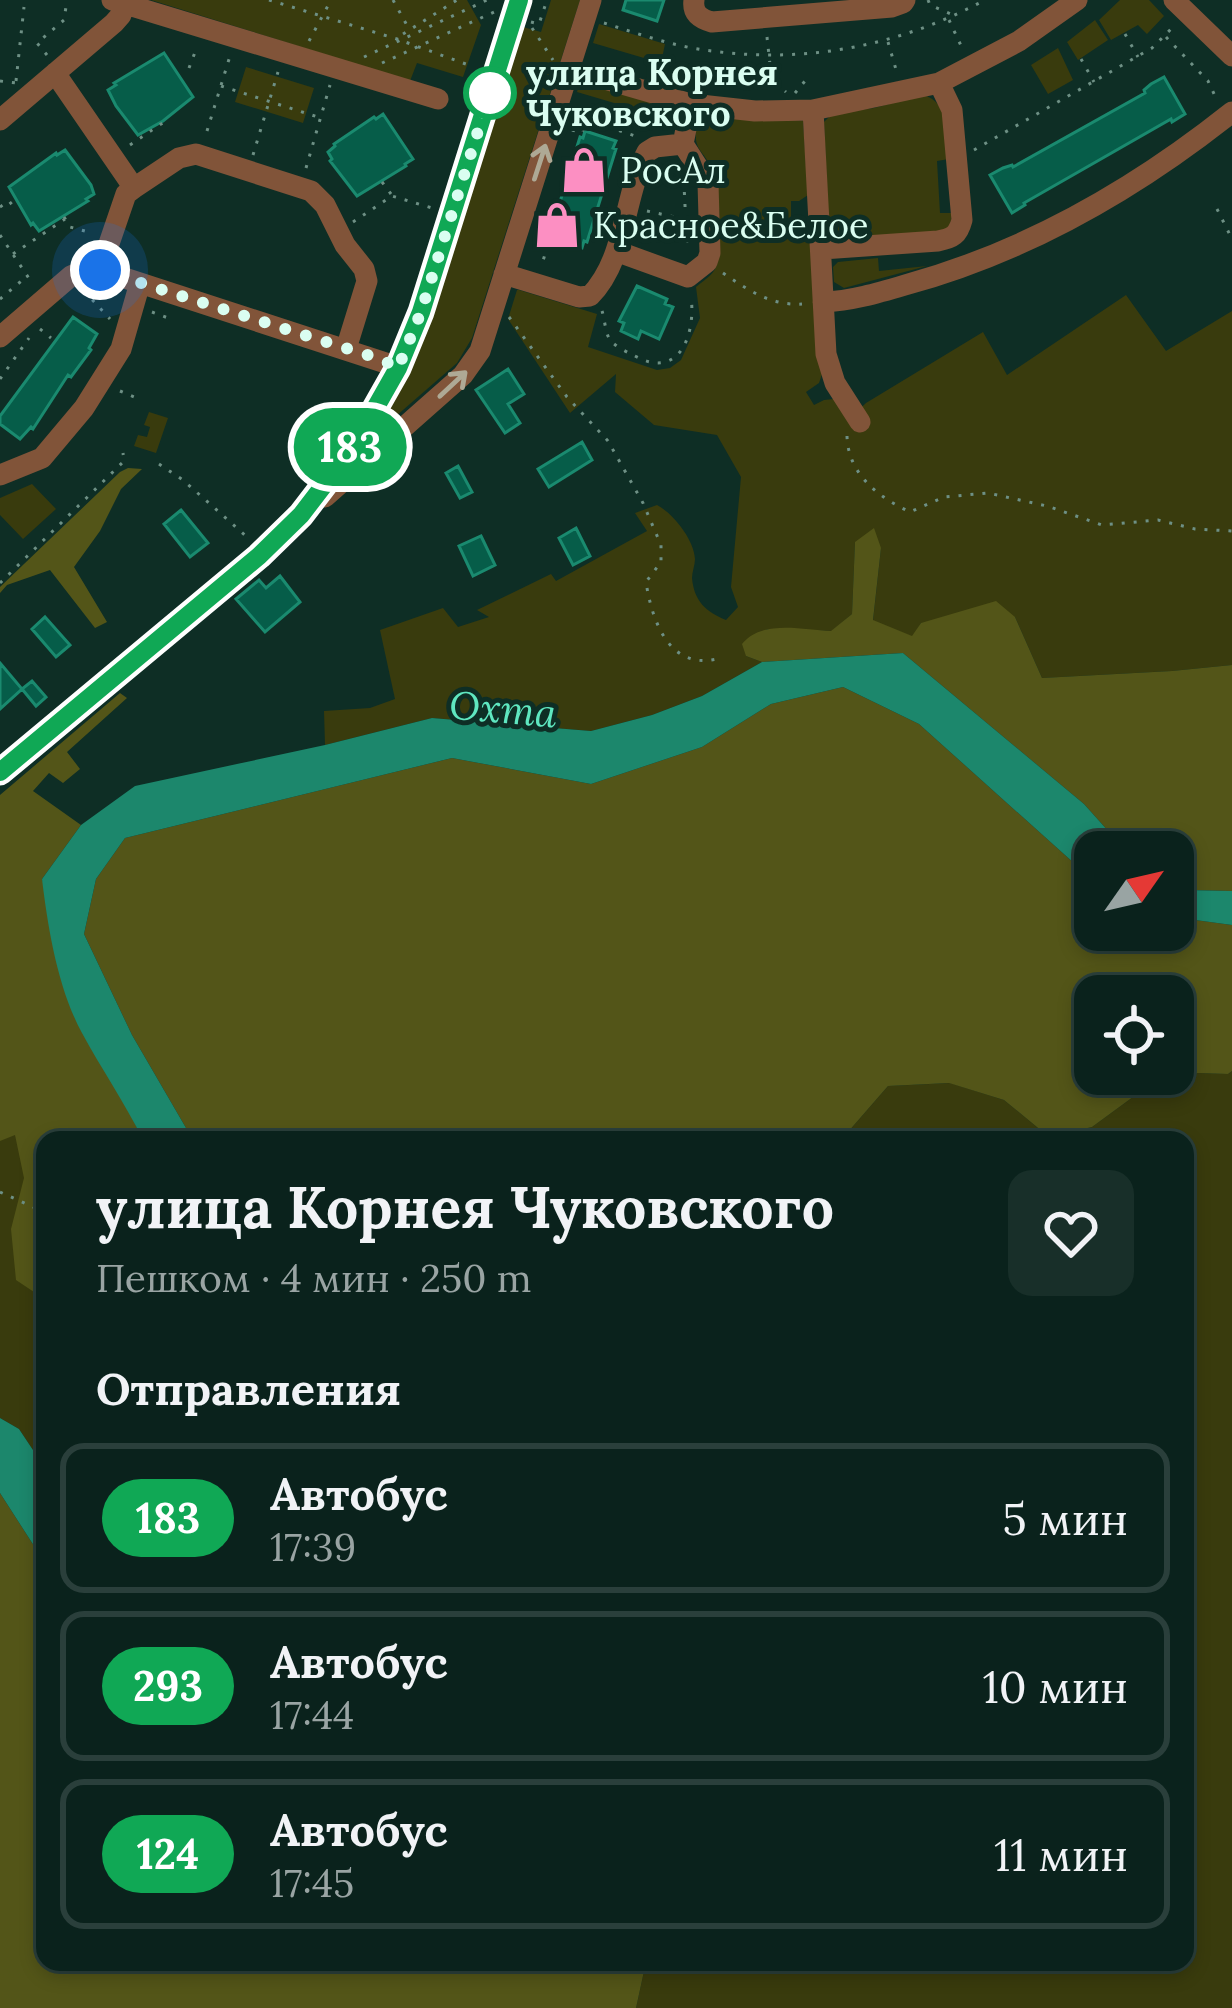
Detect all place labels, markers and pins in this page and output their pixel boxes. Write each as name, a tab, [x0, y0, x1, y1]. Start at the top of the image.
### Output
place label: улица Корнея Чуковского	[526, 49, 778, 136]
marker: улица Корнея Чуковского	[465, 68, 515, 118]
shop icon: РосАл	[559, 145, 609, 195]
place label: РосАл	[620, 147, 726, 193]
shop icon: Красное&Белое	[532, 200, 582, 250]
place label: Красное&Белое	[593, 202, 869, 248]

